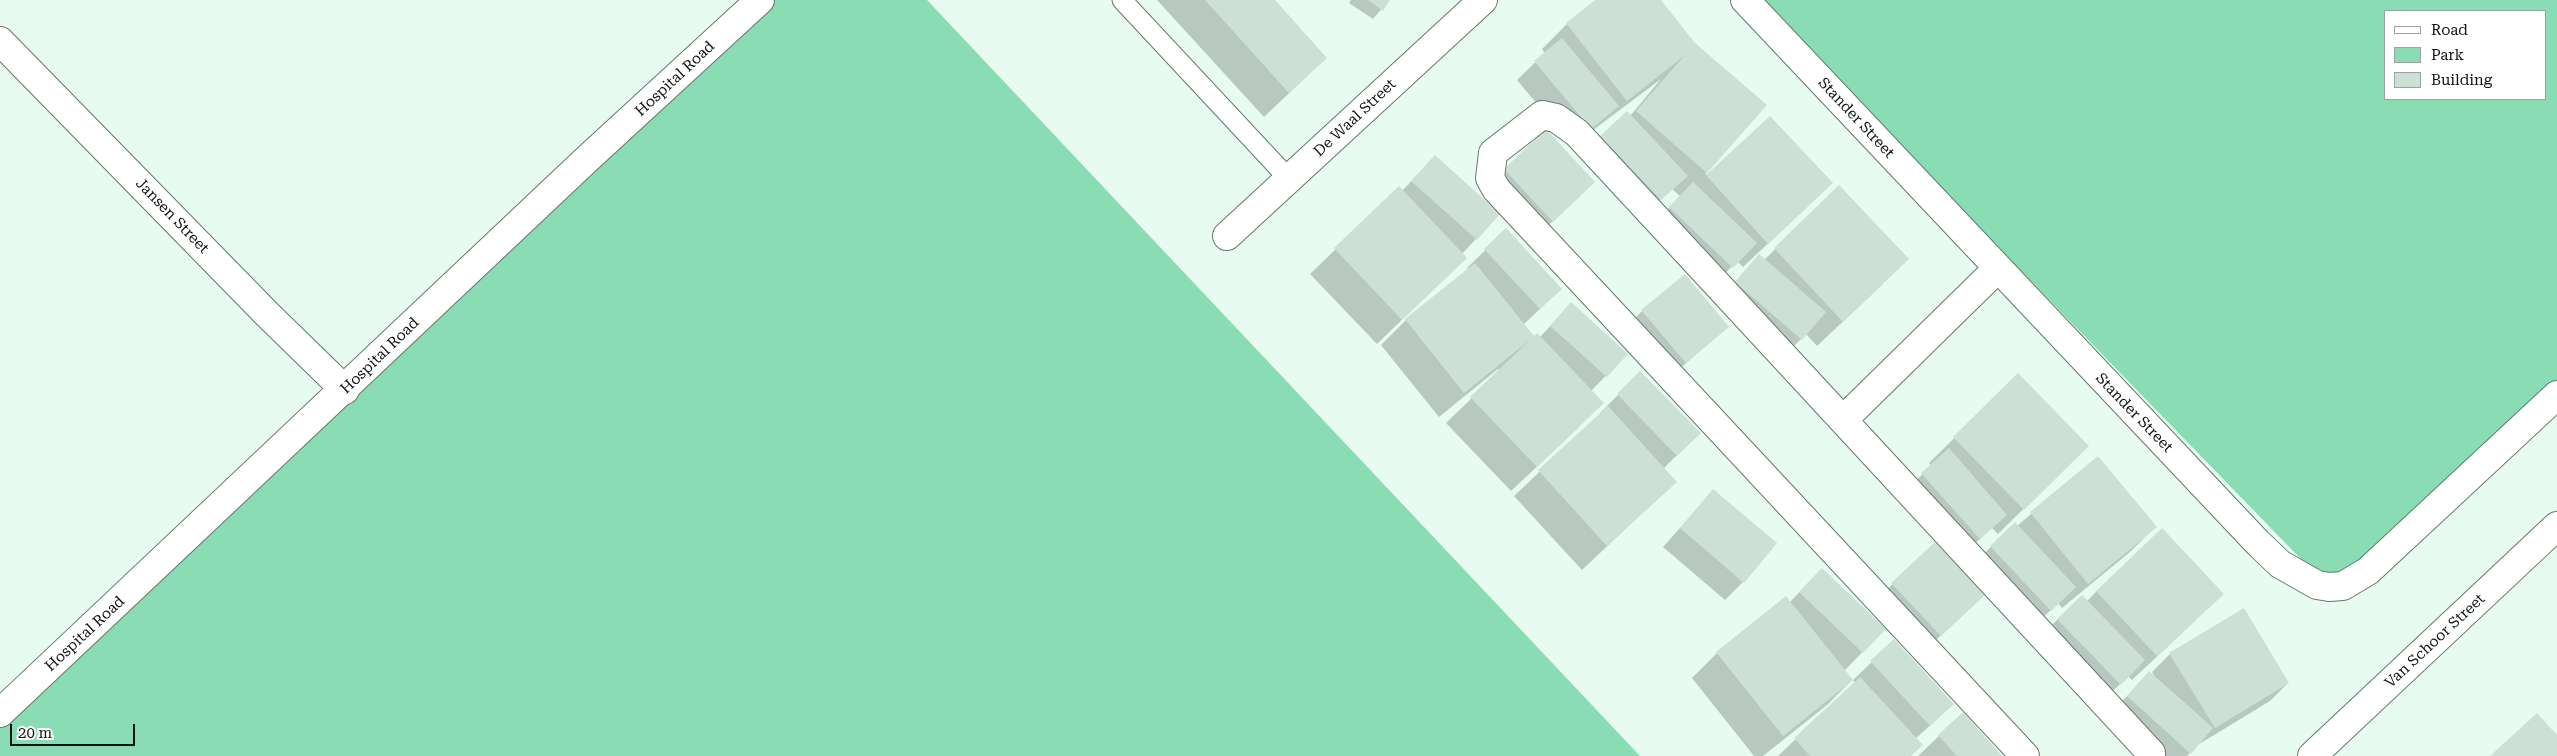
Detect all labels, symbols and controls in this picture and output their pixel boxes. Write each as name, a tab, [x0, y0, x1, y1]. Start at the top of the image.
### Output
legend	[2384, 10, 2547, 100]
text: Road	[2431, 21, 2468, 39]
street label: Hospital Road	[632, 38, 718, 120]
text: Park	[2431, 46, 2464, 64]
text: Building	[2431, 71, 2492, 89]
street label: Stander Street	[1814, 74, 1898, 162]
street label: De Waal Street	[1310, 75, 1400, 161]
street label: Jansen Street	[132, 175, 212, 257]
street label: Hospital Road	[337, 314, 423, 398]
street label: Stander Street	[2092, 370, 2176, 456]
street label: Van Schoor Street	[2381, 590, 2489, 692]
street label: Hospital Road	[42, 593, 128, 675]
scale bar	[12, 714, 138, 746]
text: 20 m	[18, 724, 52, 742]

